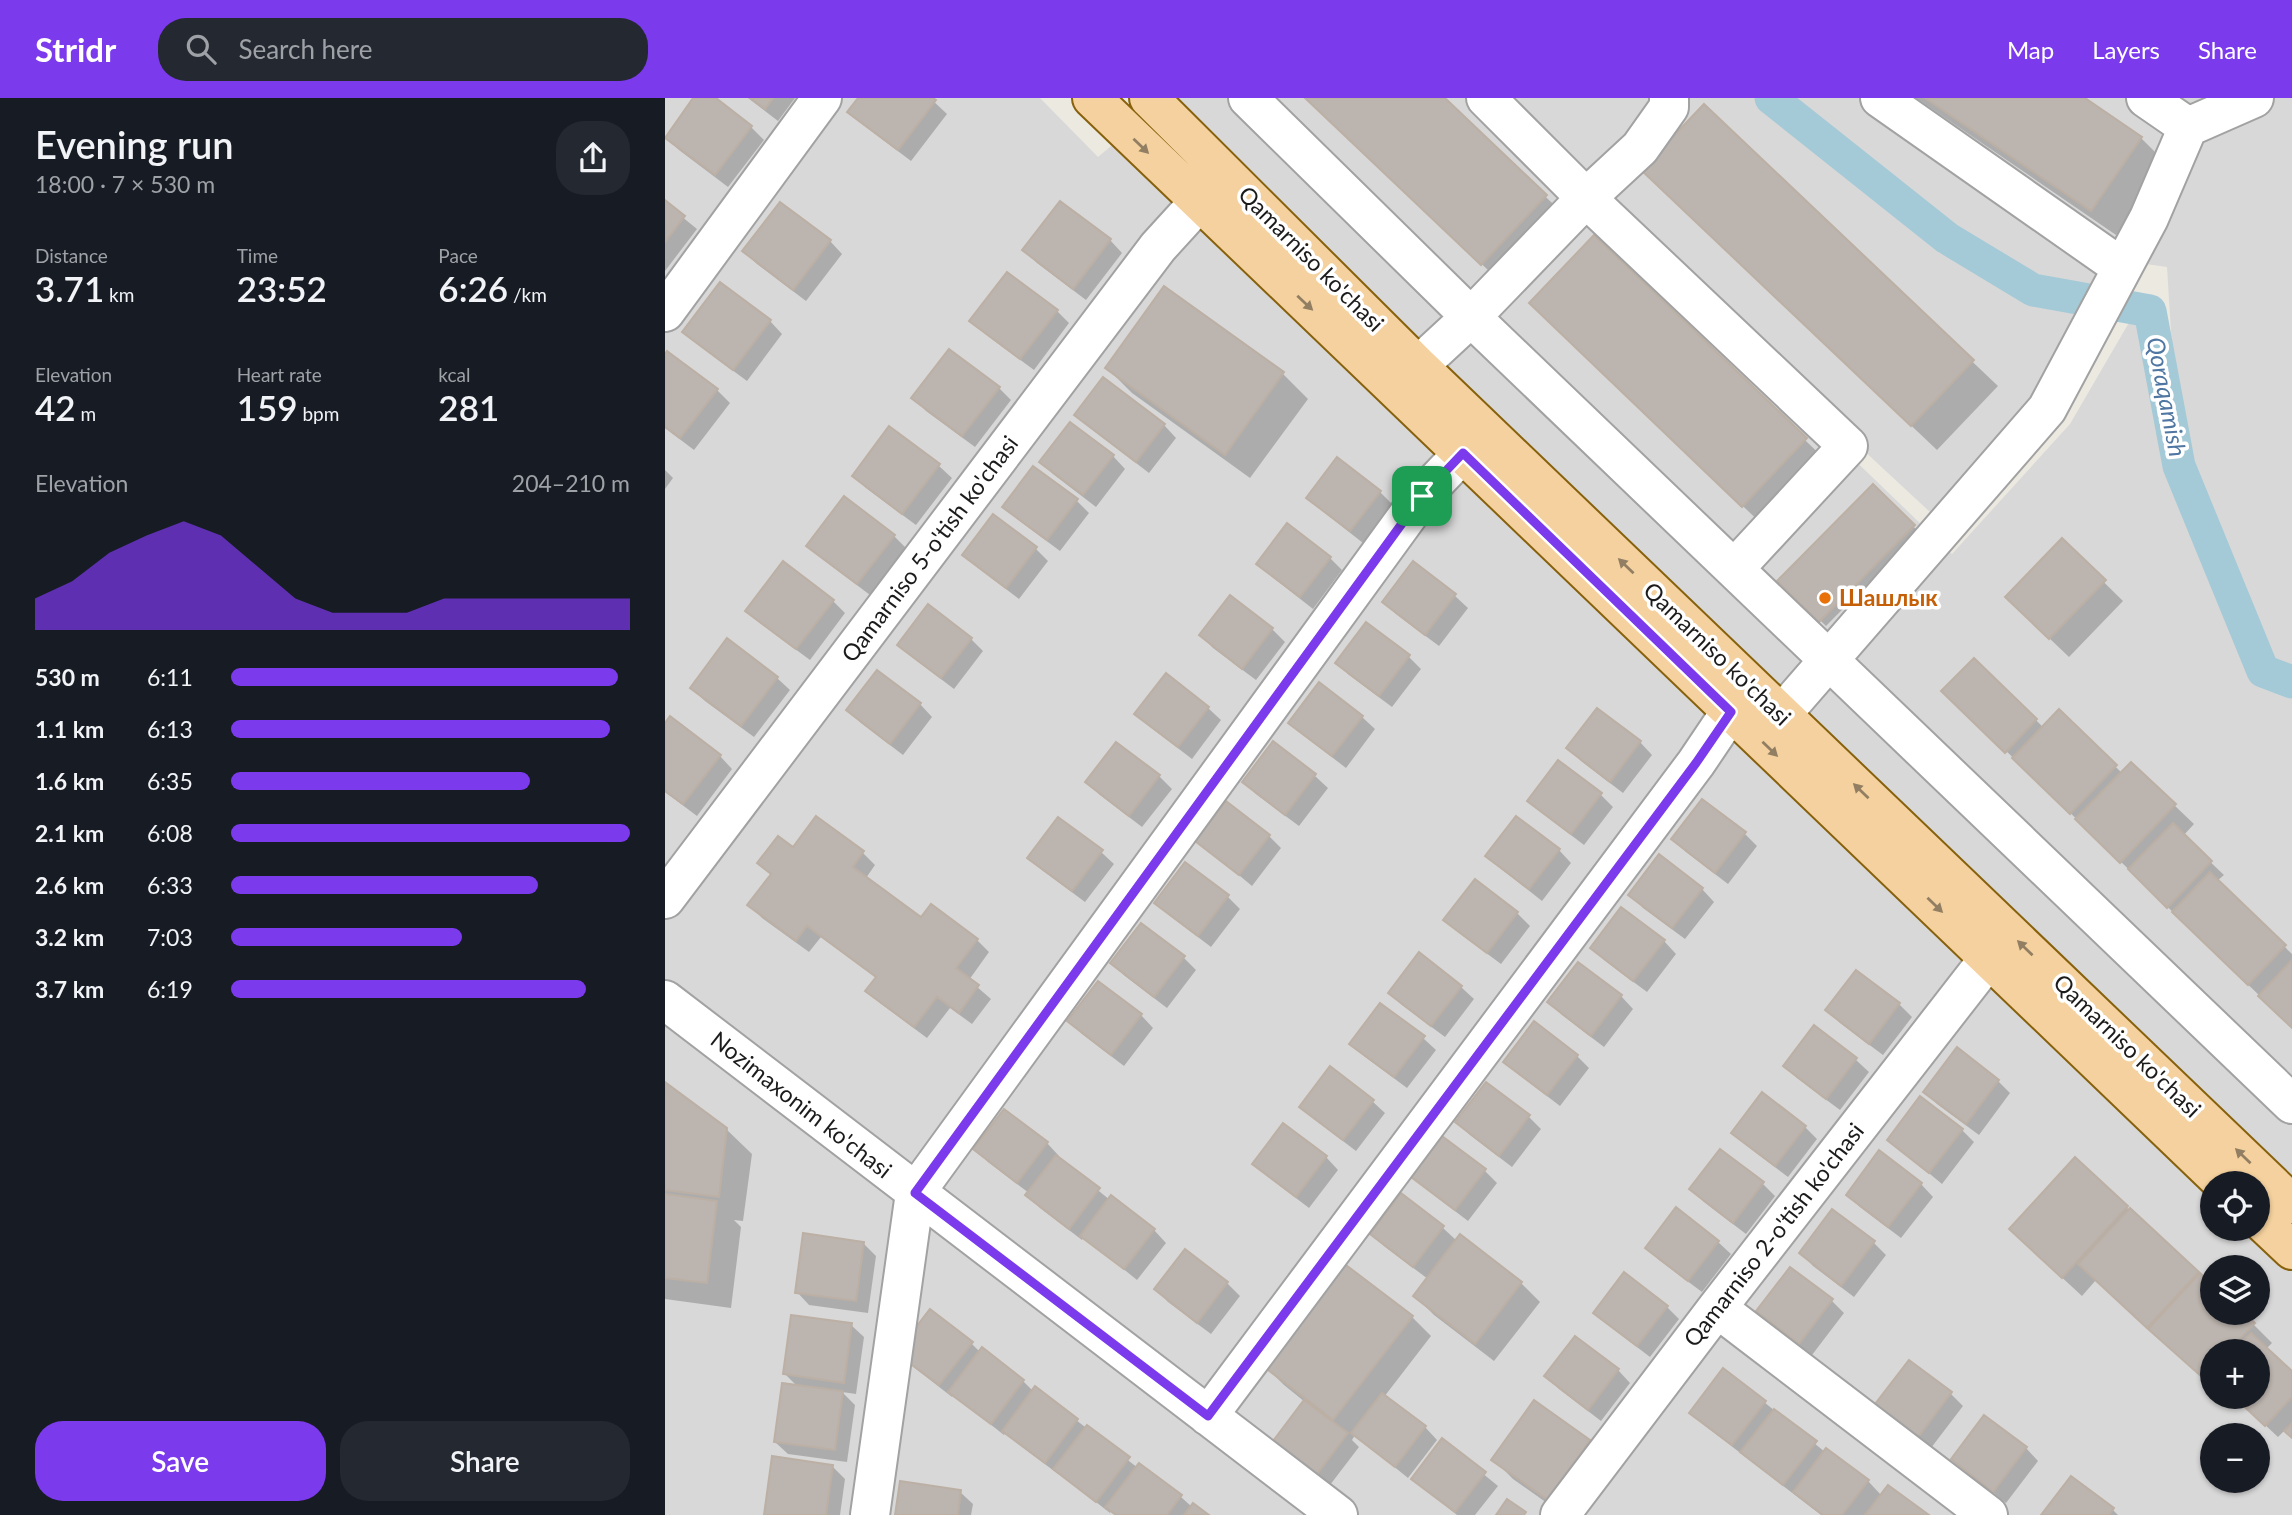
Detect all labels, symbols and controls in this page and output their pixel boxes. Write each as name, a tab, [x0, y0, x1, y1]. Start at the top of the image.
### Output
search box	[158, 18, 648, 81]
text: Stridr	[35, 29, 116, 69]
icon: search	[182, 30, 220, 68]
text: Search here	[238, 33, 372, 65]
text: Map	[2007, 35, 2054, 64]
text: Layers	[2092, 35, 2160, 64]
text: Share	[2198, 35, 2257, 64]
text: Evening run	[35, 121, 234, 167]
button: share	[556, 121, 630, 195]
one-way arrow	[1132, 137, 1149, 153]
text: 18:00 · 7 × 530 m	[35, 170, 215, 198]
street label: Qamarniso ko'chasi	[1233, 180, 1390, 337]
text: Distance	[35, 244, 108, 267]
text: Time	[237, 244, 278, 267]
text: Pace	[438, 244, 478, 267]
text: 3.71	[35, 267, 104, 309]
text: 23:52	[237, 267, 327, 309]
text: 6:26	[438, 267, 508, 309]
text: km	[104, 283, 134, 306]
text: /km	[508, 283, 547, 306]
one-way arrow	[1296, 295, 1313, 311]
water label: Qoraqamish	[2142, 334, 2193, 459]
text: Elevation	[35, 363, 112, 386]
text: Heart rate	[237, 363, 322, 386]
text: kcal	[438, 363, 470, 386]
text: 42	[35, 386, 76, 428]
text: 159	[237, 386, 298, 428]
text: 281	[438, 386, 499, 428]
text: m	[76, 402, 96, 425]
text: bpm	[298, 402, 339, 425]
street label: Qamarniso 5-o'tish ko'chasi	[835, 430, 1023, 667]
pin	[1392, 466, 1452, 526]
text: Elevation	[35, 469, 128, 497]
text: 204–210 m	[512, 469, 630, 497]
icon: arrive	[1403, 477, 1441, 515]
one-way arrow	[1618, 558, 1635, 574]
street label: Qamarniso ko'chasi	[1638, 576, 1797, 731]
place label: Шашлык	[1839, 583, 1938, 611]
marker: Шашлык	[1817, 590, 1833, 606]
text: 530 m	[35, 663, 100, 691]
text: 6:11	[147, 663, 193, 691]
text: 1.1 km	[35, 715, 104, 743]
text: 6:13	[147, 715, 193, 743]
one-way arrow	[1761, 740, 1778, 756]
text: 1.6 km	[35, 767, 104, 795]
text: 6:35	[147, 767, 193, 795]
one-way arrow	[1853, 784, 1870, 800]
text: 2.1 km	[35, 819, 104, 847]
text: 6:08	[147, 819, 193, 847]
text: 2.6 km	[35, 871, 104, 899]
text: 6:33	[147, 871, 193, 899]
one-way arrow	[1926, 897, 1943, 913]
text: 3.2 km	[35, 923, 104, 951]
text: 7:03	[147, 923, 193, 951]
one-way arrow	[2017, 941, 2034, 957]
street label: Qamarniso ko'chasi	[2048, 968, 2207, 1123]
text: 3.7 km	[35, 975, 104, 1003]
text: 6:19	[147, 975, 193, 1003]
street label: Nozimaxonim ko'chasi	[706, 1025, 898, 1184]
street label: Qamarniso 2-o'tish ko'chasi	[1677, 1117, 1869, 1352]
one-way arrow	[2235, 1149, 2252, 1165]
map controls	[2200, 1171, 2270, 1493]
button: locate	[2200, 1171, 2270, 1241]
button: layers	[2200, 1255, 2270, 1325]
button: +	[2200, 1339, 2270, 1409]
button: Save	[35, 1421, 326, 1501]
button: Share	[340, 1421, 630, 1501]
button: −	[2200, 1423, 2270, 1493]

